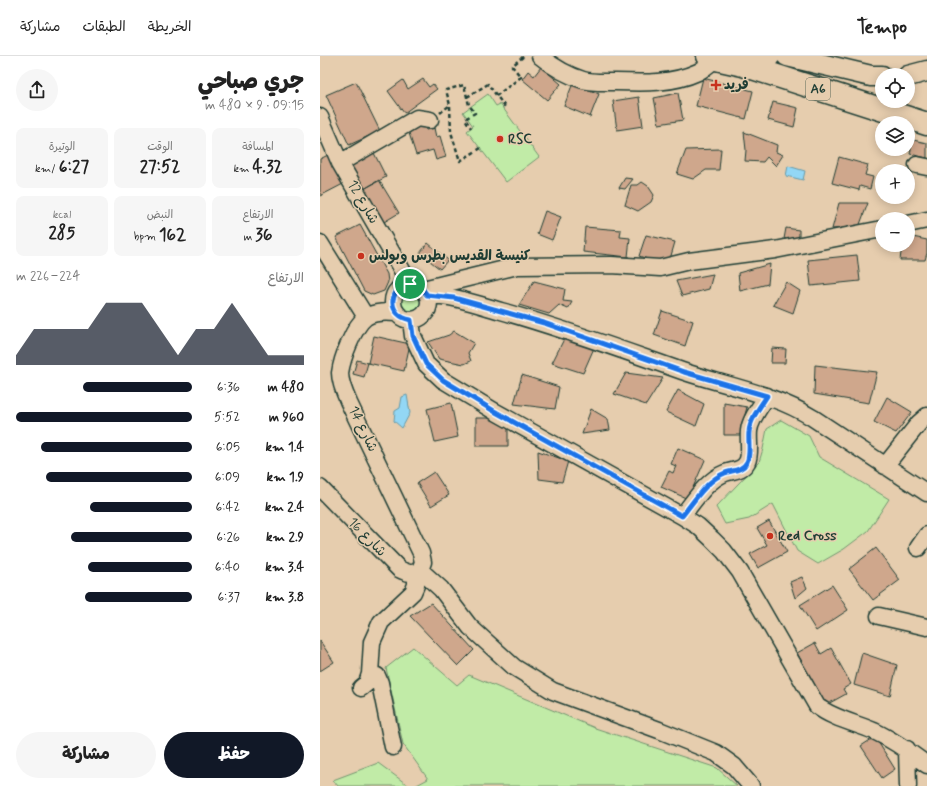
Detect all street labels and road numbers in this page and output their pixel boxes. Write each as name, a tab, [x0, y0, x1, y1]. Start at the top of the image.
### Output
road number: A6	[806, 78, 830, 100]
street label: شارع 12	[343, 177, 383, 227]
street label: شارع 14	[344, 403, 382, 455]
street label: شارع 16	[344, 513, 390, 561]

